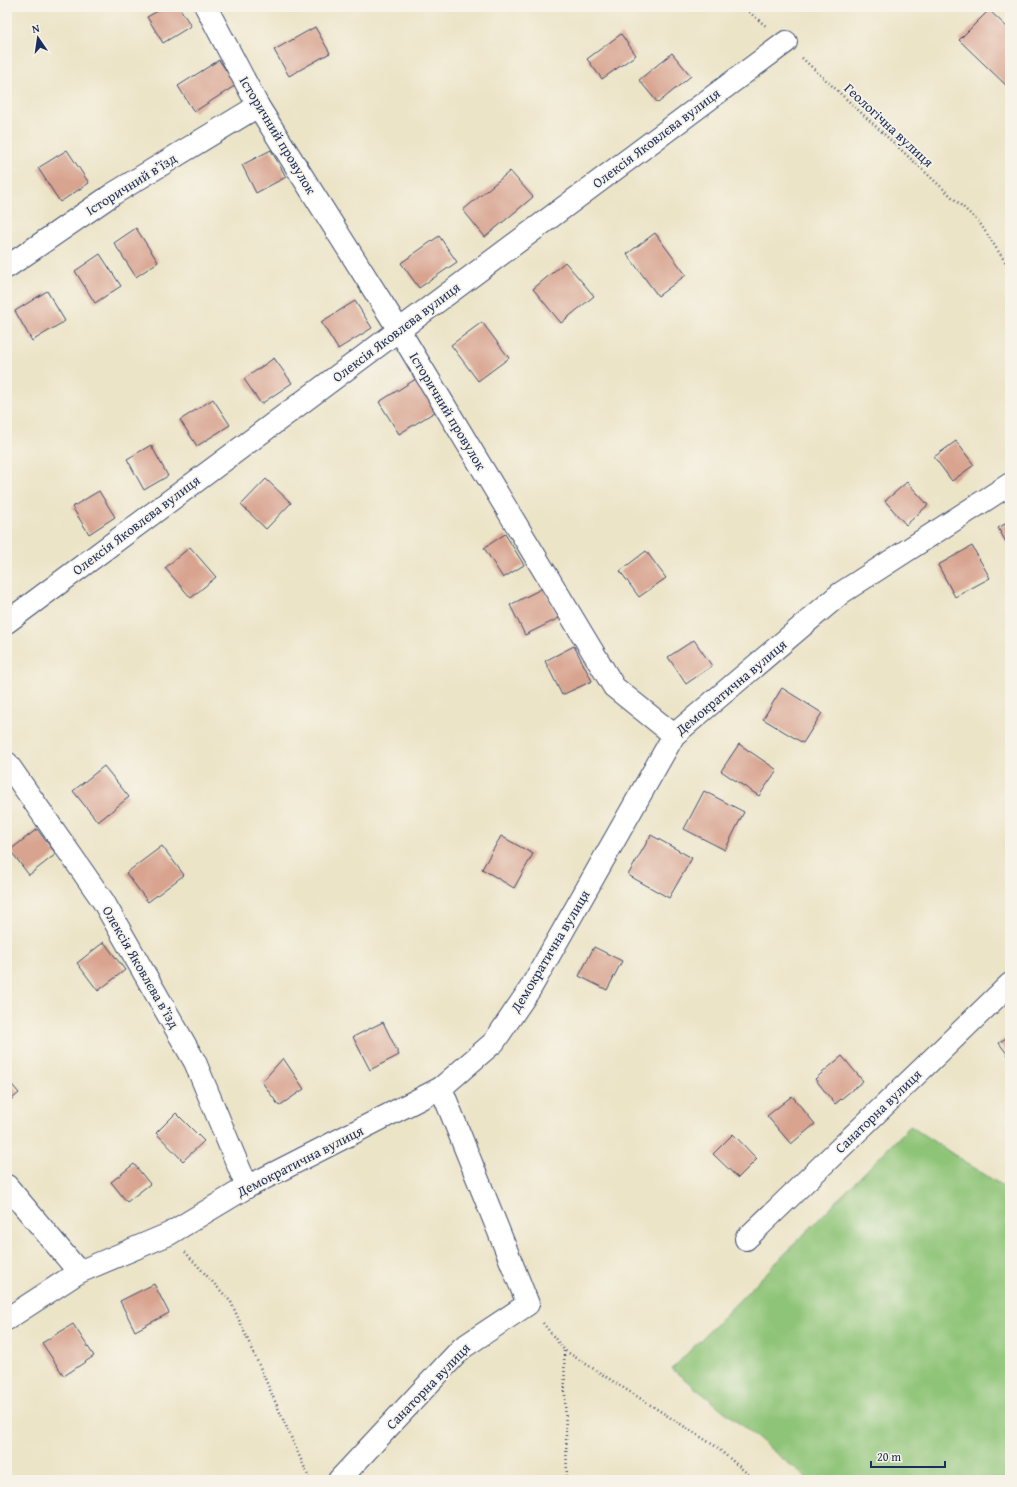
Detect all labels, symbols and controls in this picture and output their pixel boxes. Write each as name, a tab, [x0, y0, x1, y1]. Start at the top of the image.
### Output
north arrow	[18, 18, 58, 58]
text: N	[30, 19, 42, 37]
street label: Історичний провулок	[235, 72, 322, 198]
street label: Геологічна вулиця	[840, 78, 938, 172]
street label: Олексія Яковлєва вулиця	[588, 83, 724, 193]
street label: Історичний в’їзд	[82, 148, 181, 220]
street label: Олексія Яковлєва вулиця	[328, 277, 464, 387]
street label: Історичний провулок	[405, 348, 492, 474]
street label: Олексія Яковлєва вулиця	[68, 470, 204, 580]
street label: Демократична вулиця	[670, 634, 791, 740]
street label: Демократична вулиця	[505, 886, 595, 1017]
street label: Олексія Яковлєва в’їзд	[98, 902, 184, 1032]
street label: Санаторна вулиця	[830, 1064, 926, 1158]
street label: Демократична вулиця	[232, 1120, 367, 1202]
street label: Санаторна вулиця	[381, 1338, 475, 1434]
scale bar	[871, 1443, 945, 1469]
text: 20 m	[877, 1448, 901, 1465]

